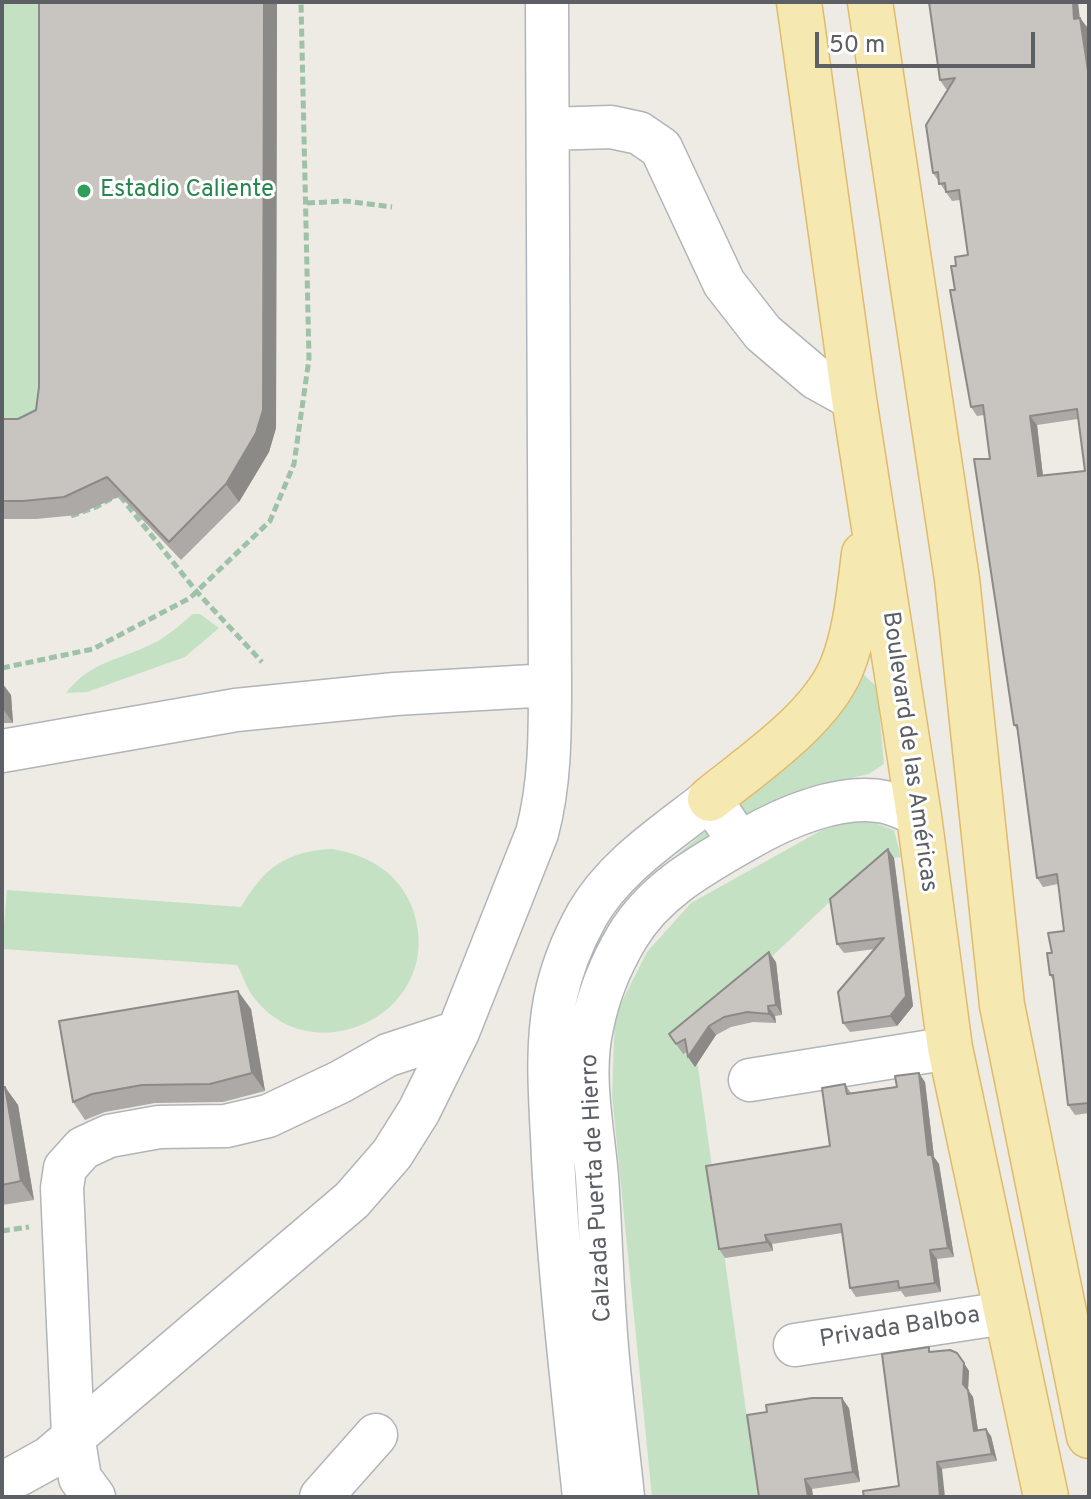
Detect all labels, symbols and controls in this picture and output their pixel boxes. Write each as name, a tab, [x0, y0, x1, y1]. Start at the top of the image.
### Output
scale bar	[819, 16, 1039, 66]
text: 50 m	[829, 31, 885, 61]
place label: Estadio Caliente	[100, 177, 274, 205]
marker: Estadio Caliente	[75, 182, 93, 200]
street label: Boulevard de las Américas	[874, 610, 942, 894]
street label: Calzada Puerta de Hierro	[577, 1053, 619, 1323]
street label: Privada Balboa	[818, 1302, 982, 1356]

